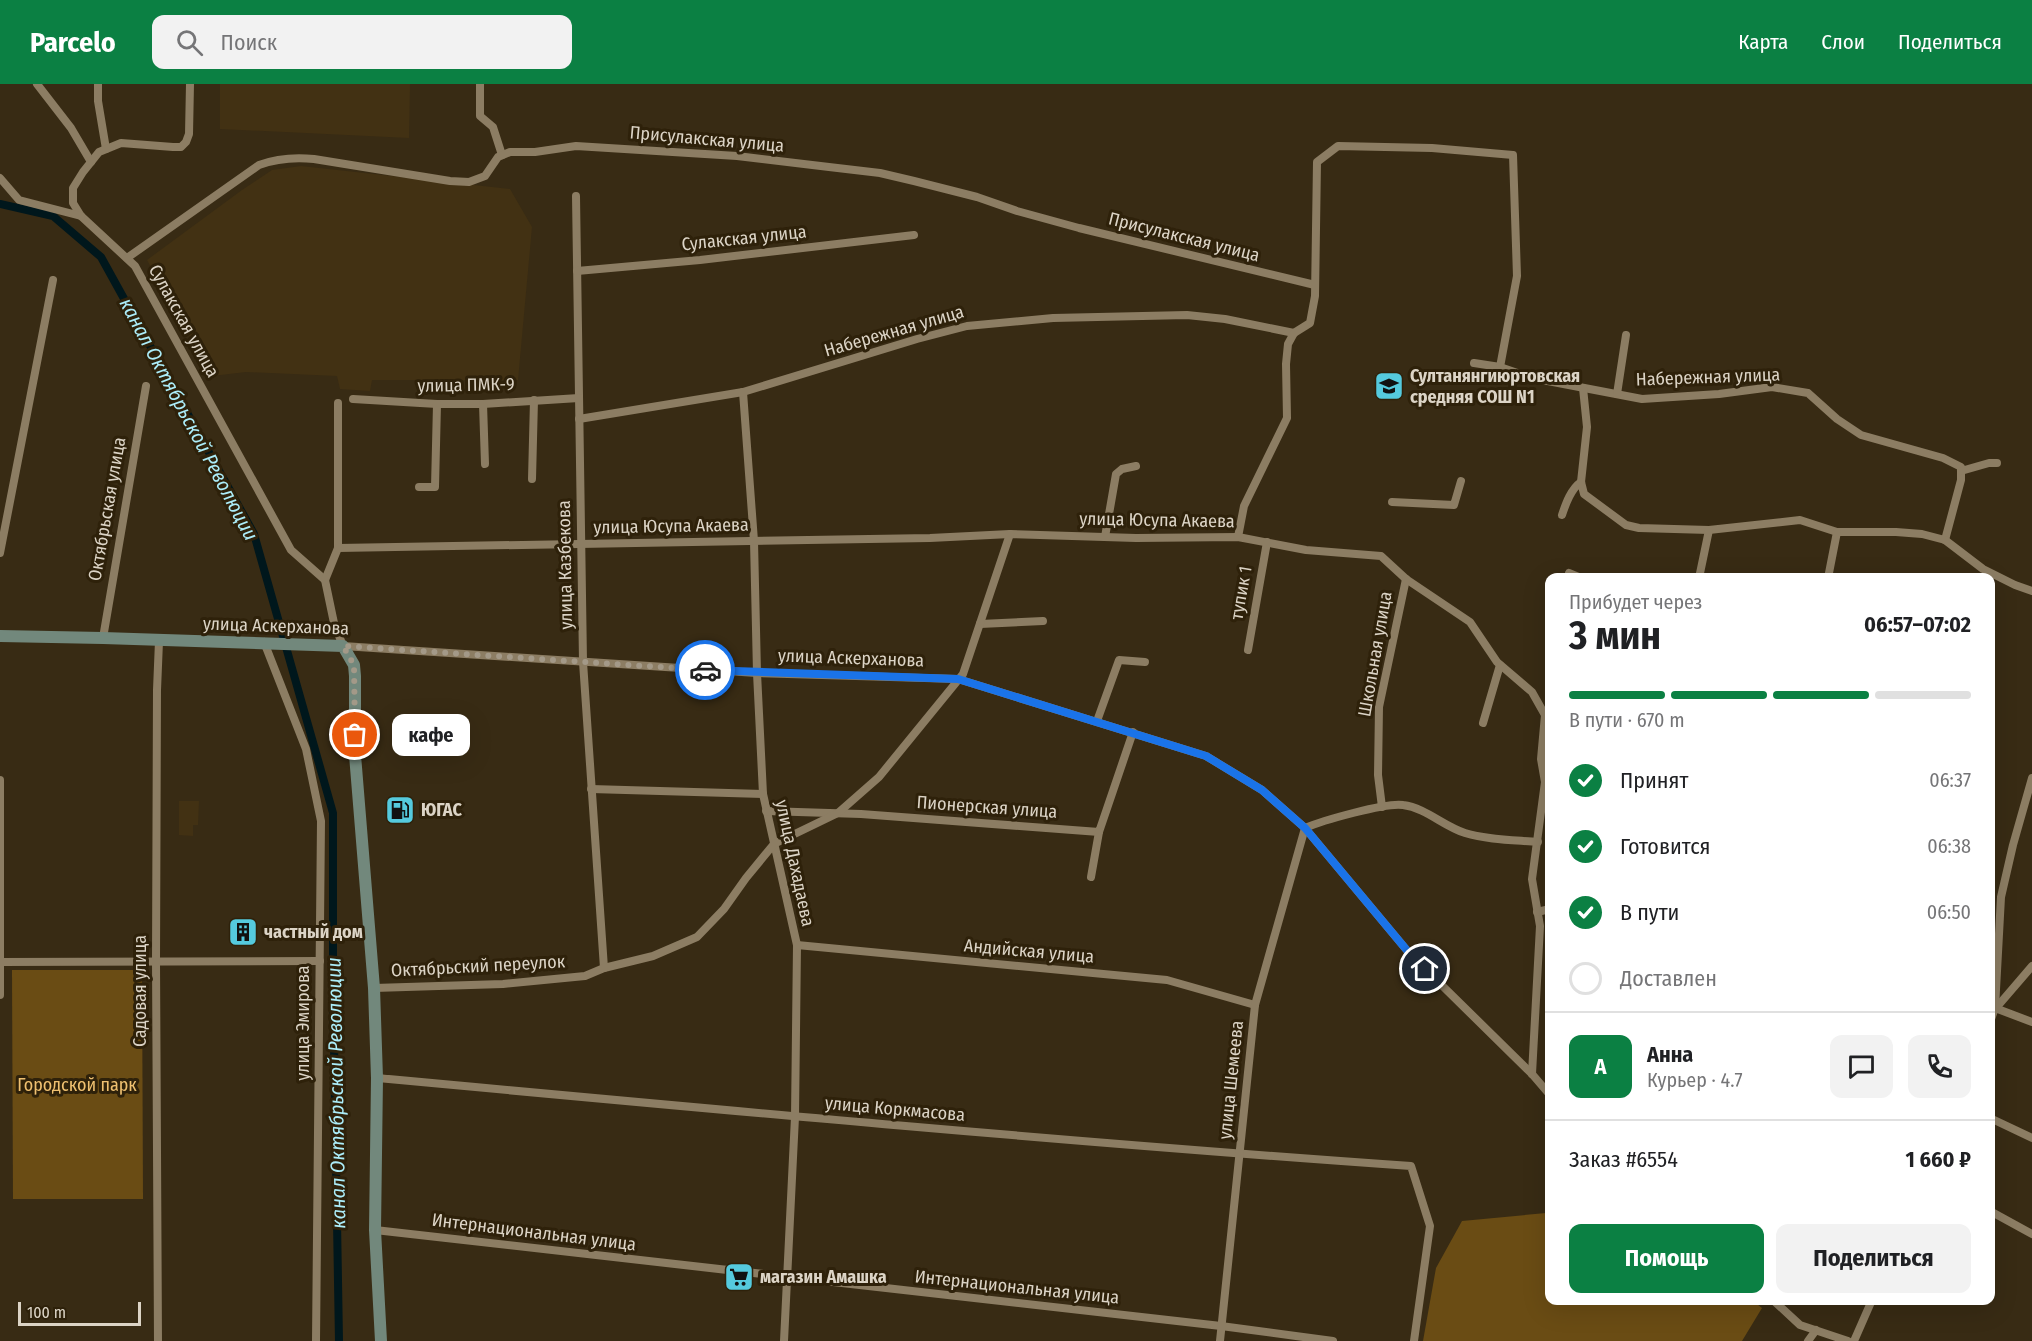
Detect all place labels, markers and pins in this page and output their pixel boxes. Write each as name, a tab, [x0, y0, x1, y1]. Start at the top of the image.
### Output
place label: Султанянгиюртовская средняя СОШ N1	[1410, 365, 1580, 408]
school or university icon: Султанянгиюртовская средняя СОШ N1	[1373, 370, 1405, 402]
pin	[329, 709, 380, 760]
callout: кафе	[391, 714, 469, 756]
fuel station icon: ЮГАС	[384, 794, 416, 826]
place label: ЮГАС	[421, 799, 462, 821]
building icon: частный дом	[227, 916, 259, 948]
place label: частный дом	[264, 921, 363, 943]
pin	[1399, 943, 1450, 994]
supermarket icon: магазин Амашка	[723, 1261, 755, 1293]
place label: магазин Амашка	[760, 1266, 887, 1288]

